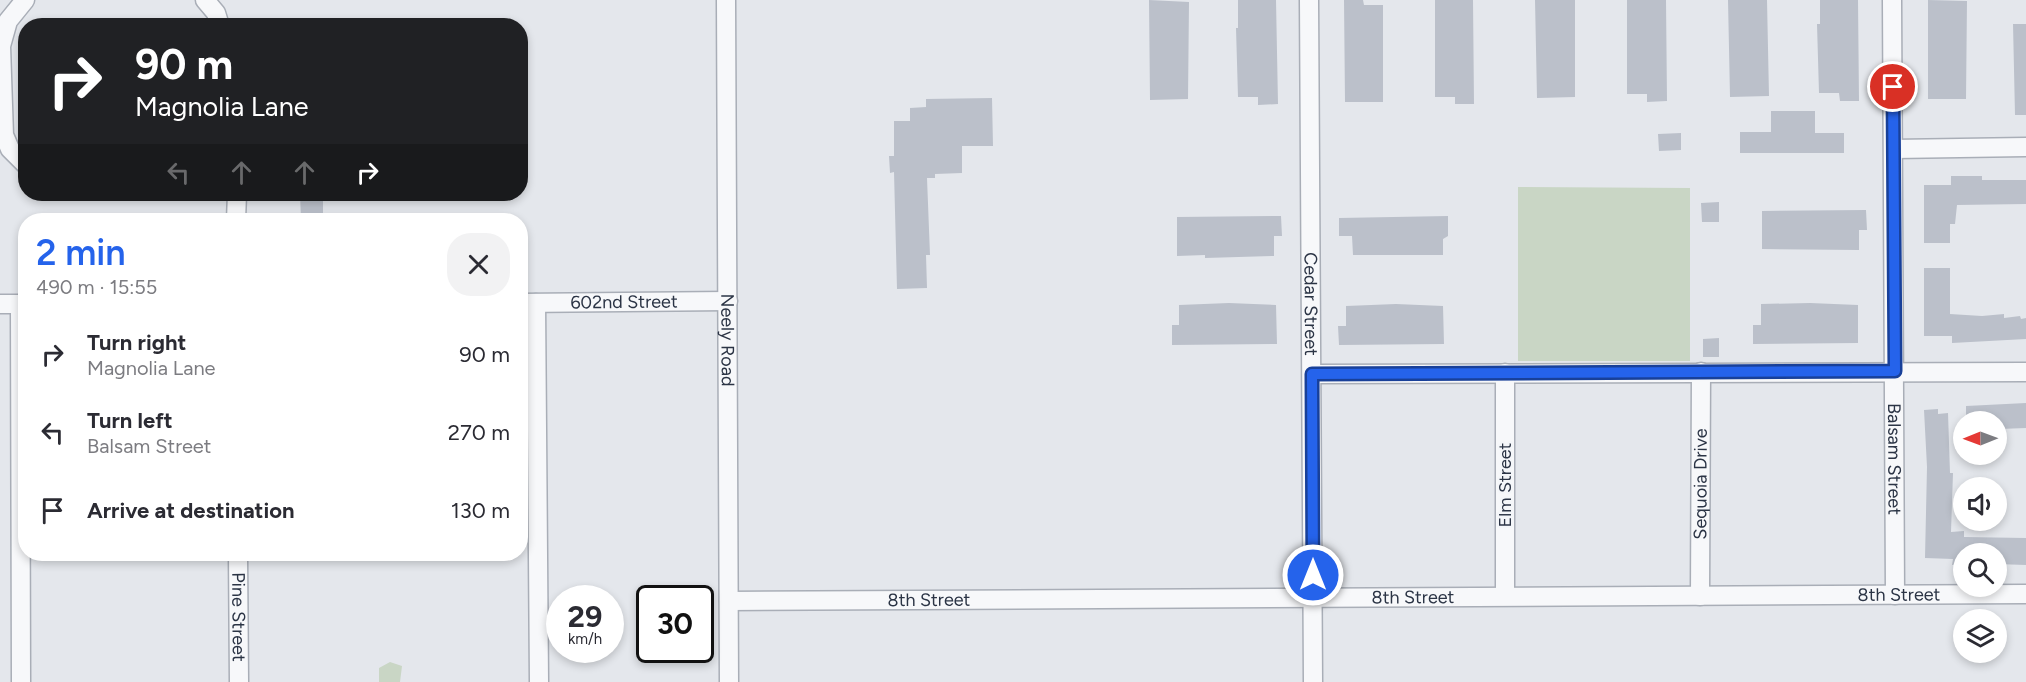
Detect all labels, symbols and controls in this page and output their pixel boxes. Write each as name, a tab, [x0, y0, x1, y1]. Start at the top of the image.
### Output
text: 90 m	[135, 39, 233, 90]
icon: right	[36, 42, 114, 120]
pin	[1867, 61, 1918, 112]
icon: arrive	[1876, 70, 1909, 103]
text: Magnolia Lane	[135, 90, 308, 123]
icon: left	[162, 156, 195, 189]
icon: ahead	[225, 156, 258, 189]
icon: ahead	[288, 156, 321, 189]
icon: right	[351, 156, 384, 189]
text: 2 min	[36, 231, 126, 274]
button: close	[447, 233, 510, 296]
street label: Cedar Street	[1299, 252, 1322, 356]
text: 490 m · 15:55	[36, 275, 157, 299]
street label: 602nd Street	[570, 290, 678, 314]
street label: Neely Road	[716, 293, 739, 387]
text: Turn right	[87, 329, 186, 356]
icon: right	[36, 338, 69, 371]
text: 90 m	[459, 341, 510, 368]
text: Magnolia Lane	[87, 356, 215, 380]
street label: Balsam Street	[1883, 403, 1906, 515]
text: Turn left	[87, 407, 173, 434]
north arrow	[1953, 411, 2007, 465]
map controls	[1953, 411, 2007, 663]
icon: left	[36, 416, 69, 449]
text: 270 m	[448, 419, 510, 446]
street label: Sequoia Drive	[1689, 428, 1712, 540]
text: Balsam Street	[87, 434, 211, 458]
street label: Elm Street	[1494, 442, 1516, 527]
button: sound	[1953, 477, 2007, 531]
icon: arrive	[36, 494, 69, 527]
text: Arrive at destination	[87, 497, 295, 524]
text: 130 m	[451, 497, 510, 524]
position arrow	[1281, 543, 1345, 607]
button: search	[1953, 543, 2007, 597]
street label: Pine Street	[227, 572, 250, 662]
street label: 8th Street	[1858, 583, 1941, 606]
speed limit sign: 30	[636, 585, 714, 663]
street label: 8th Street	[1372, 586, 1455, 609]
street label: 8th Street	[888, 589, 971, 611]
text: 29	[568, 598, 602, 635]
button: layers	[1953, 609, 2007, 663]
text: km/h	[568, 630, 602, 648]

